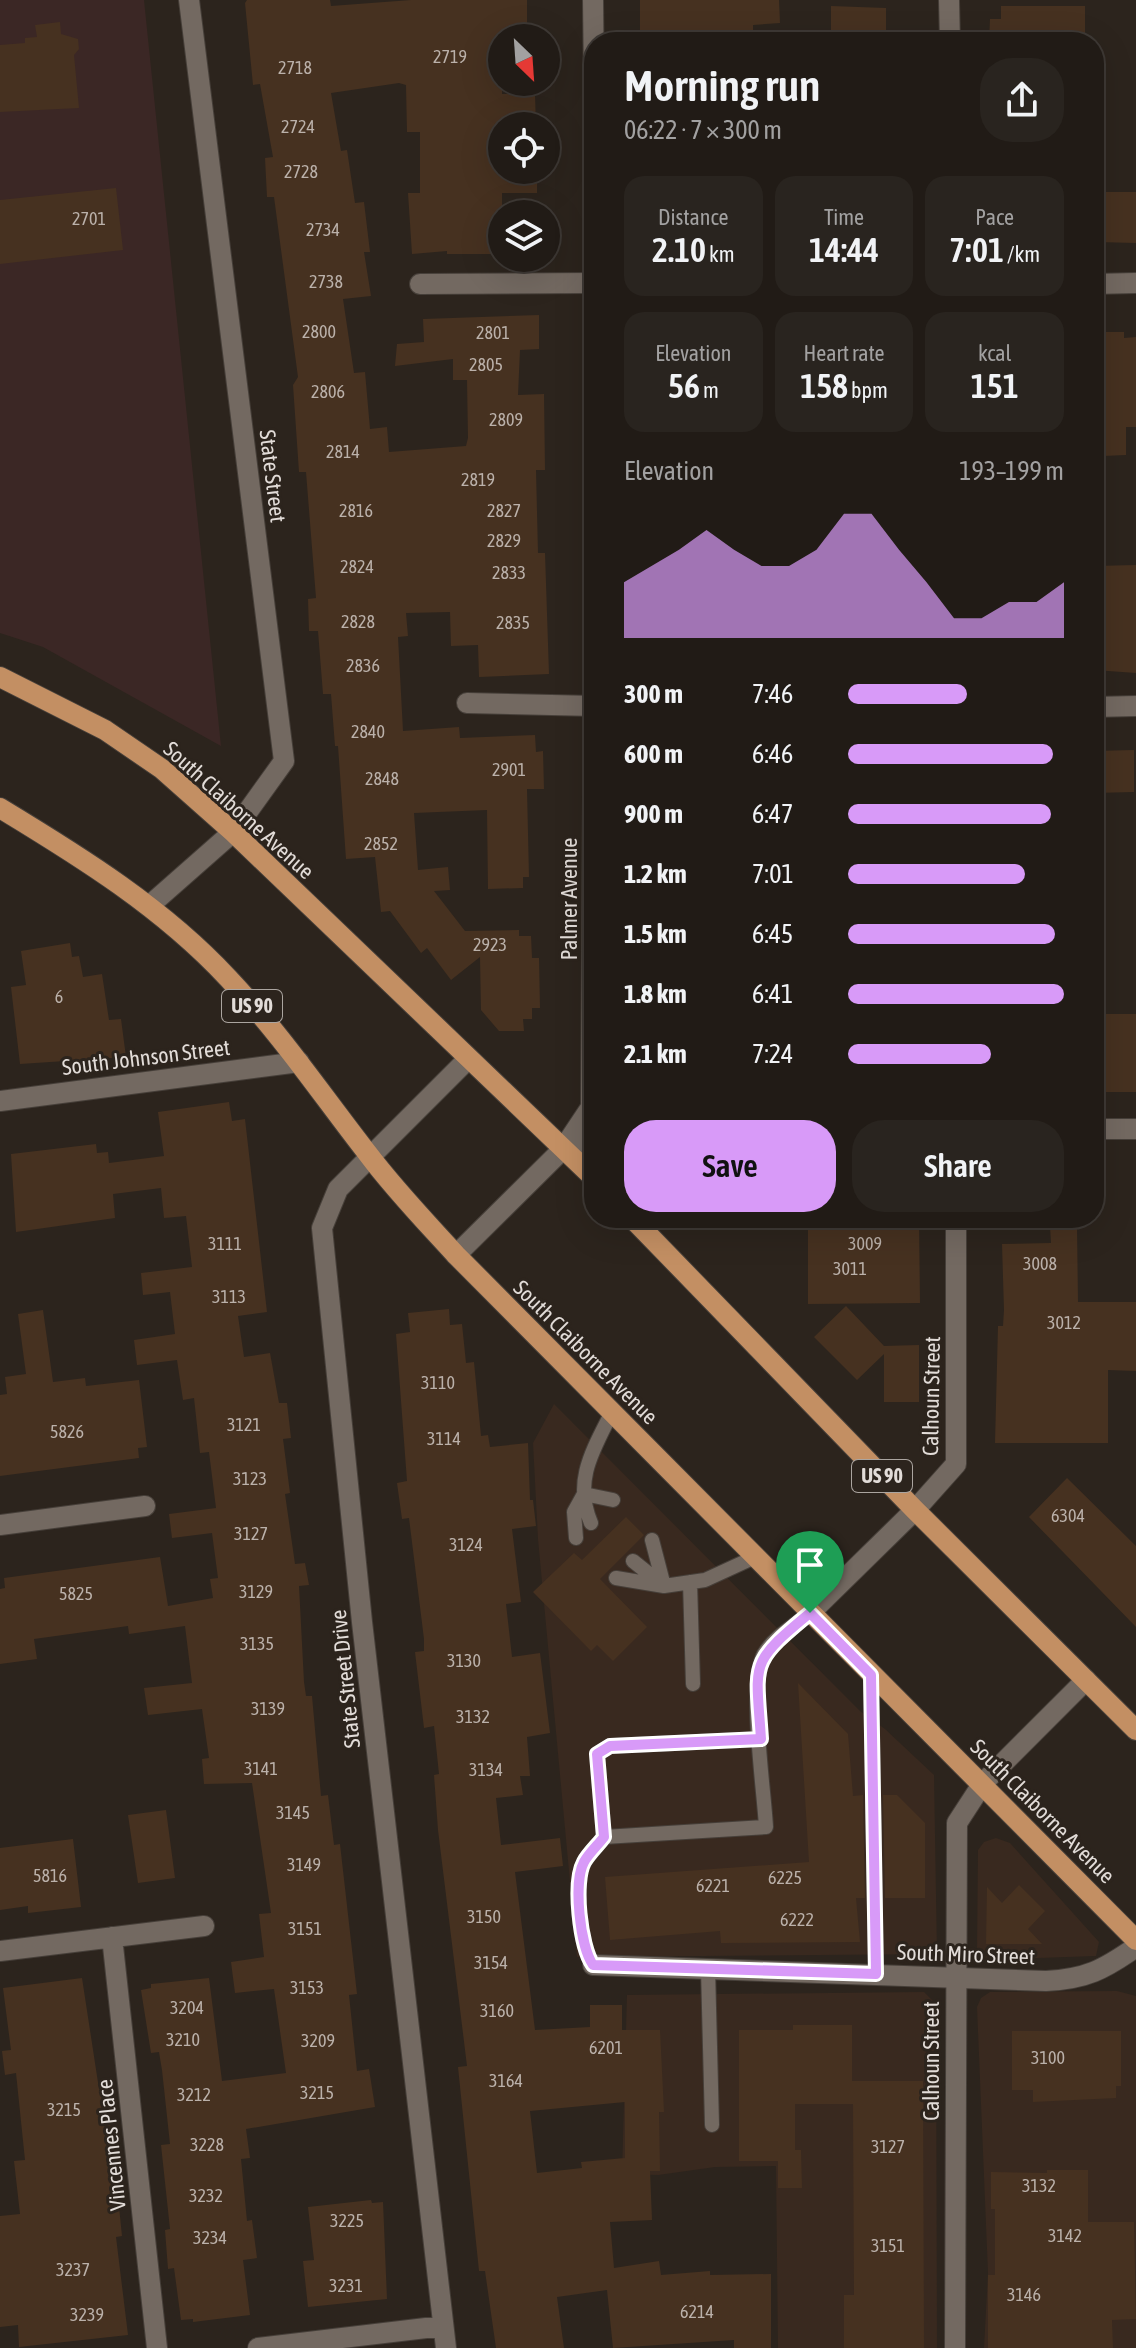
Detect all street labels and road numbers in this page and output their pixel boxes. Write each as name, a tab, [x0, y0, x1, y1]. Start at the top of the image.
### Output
street label: State Street	[254, 428, 292, 524]
street label: South Claiborne Avenue	[159, 736, 319, 884]
street label: Palmer Avenue	[556, 838, 582, 960]
road number: US 90	[222, 990, 282, 1022]
street label: South Johnson Street	[61, 1034, 231, 1080]
street label: South Claiborne Avenue	[509, 1275, 663, 1429]
street label: Calhoun Street	[917, 1336, 945, 1456]
road number: US 90	[852, 1460, 912, 1492]
street label: State Street Drive	[325, 1609, 365, 1749]
street label: South Claiborne Avenue	[966, 1734, 1120, 1888]
street label: South Miro Street	[897, 1939, 1035, 1969]
street label: Calhoun Street	[918, 2001, 944, 2121]
street label: Vincennes Place	[91, 2078, 131, 2212]

